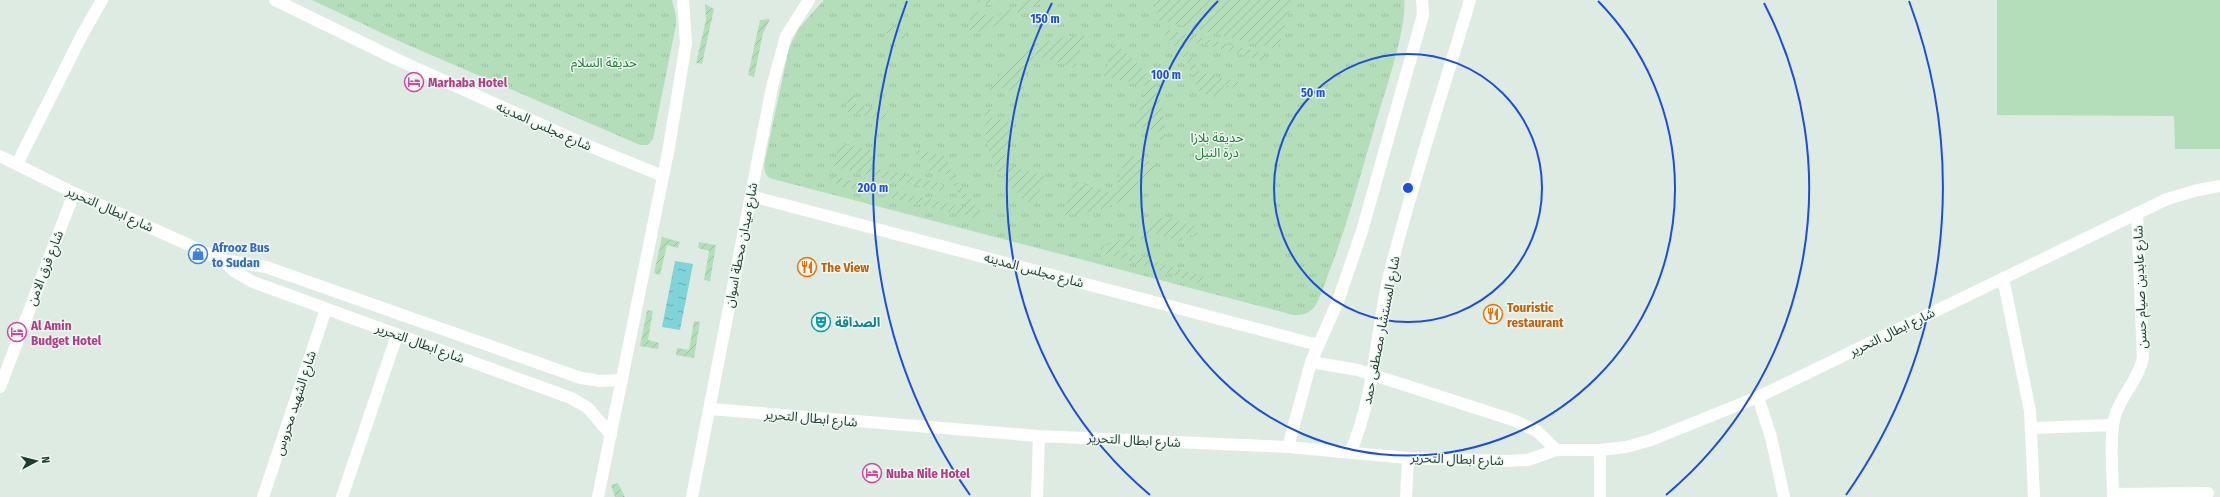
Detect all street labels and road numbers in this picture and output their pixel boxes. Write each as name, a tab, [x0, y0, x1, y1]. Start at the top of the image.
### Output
street label: شارع مجلس المدينه	[493, 98, 594, 156]
street label: شارع ميدان محطة اسوان	[722, 181, 763, 309]
street label: شارع ابطال التحرير	[62, 183, 156, 238]
street label: شارع عابدين صيام حسن	[2130, 225, 2153, 349]
street label: شارع فرق الامن	[24, 228, 69, 309]
street label: شارع مجلس المدينه	[982, 249, 1085, 293]
street label: شارع المستشار مصطفى حمد	[1359, 255, 1406, 406]
street label: شارع ابطال التحرير	[1846, 305, 1939, 362]
street label: شارع ابطال التحرير	[372, 320, 466, 369]
street label: شارع الشهيد محروس	[271, 349, 322, 458]
street label: شارع ابطال التحرير	[763, 406, 858, 433]
street label: شارع ابطال التحرير	[1086, 430, 1181, 453]
street label: شارع ابطال التحرير	[1409, 450, 1504, 471]

